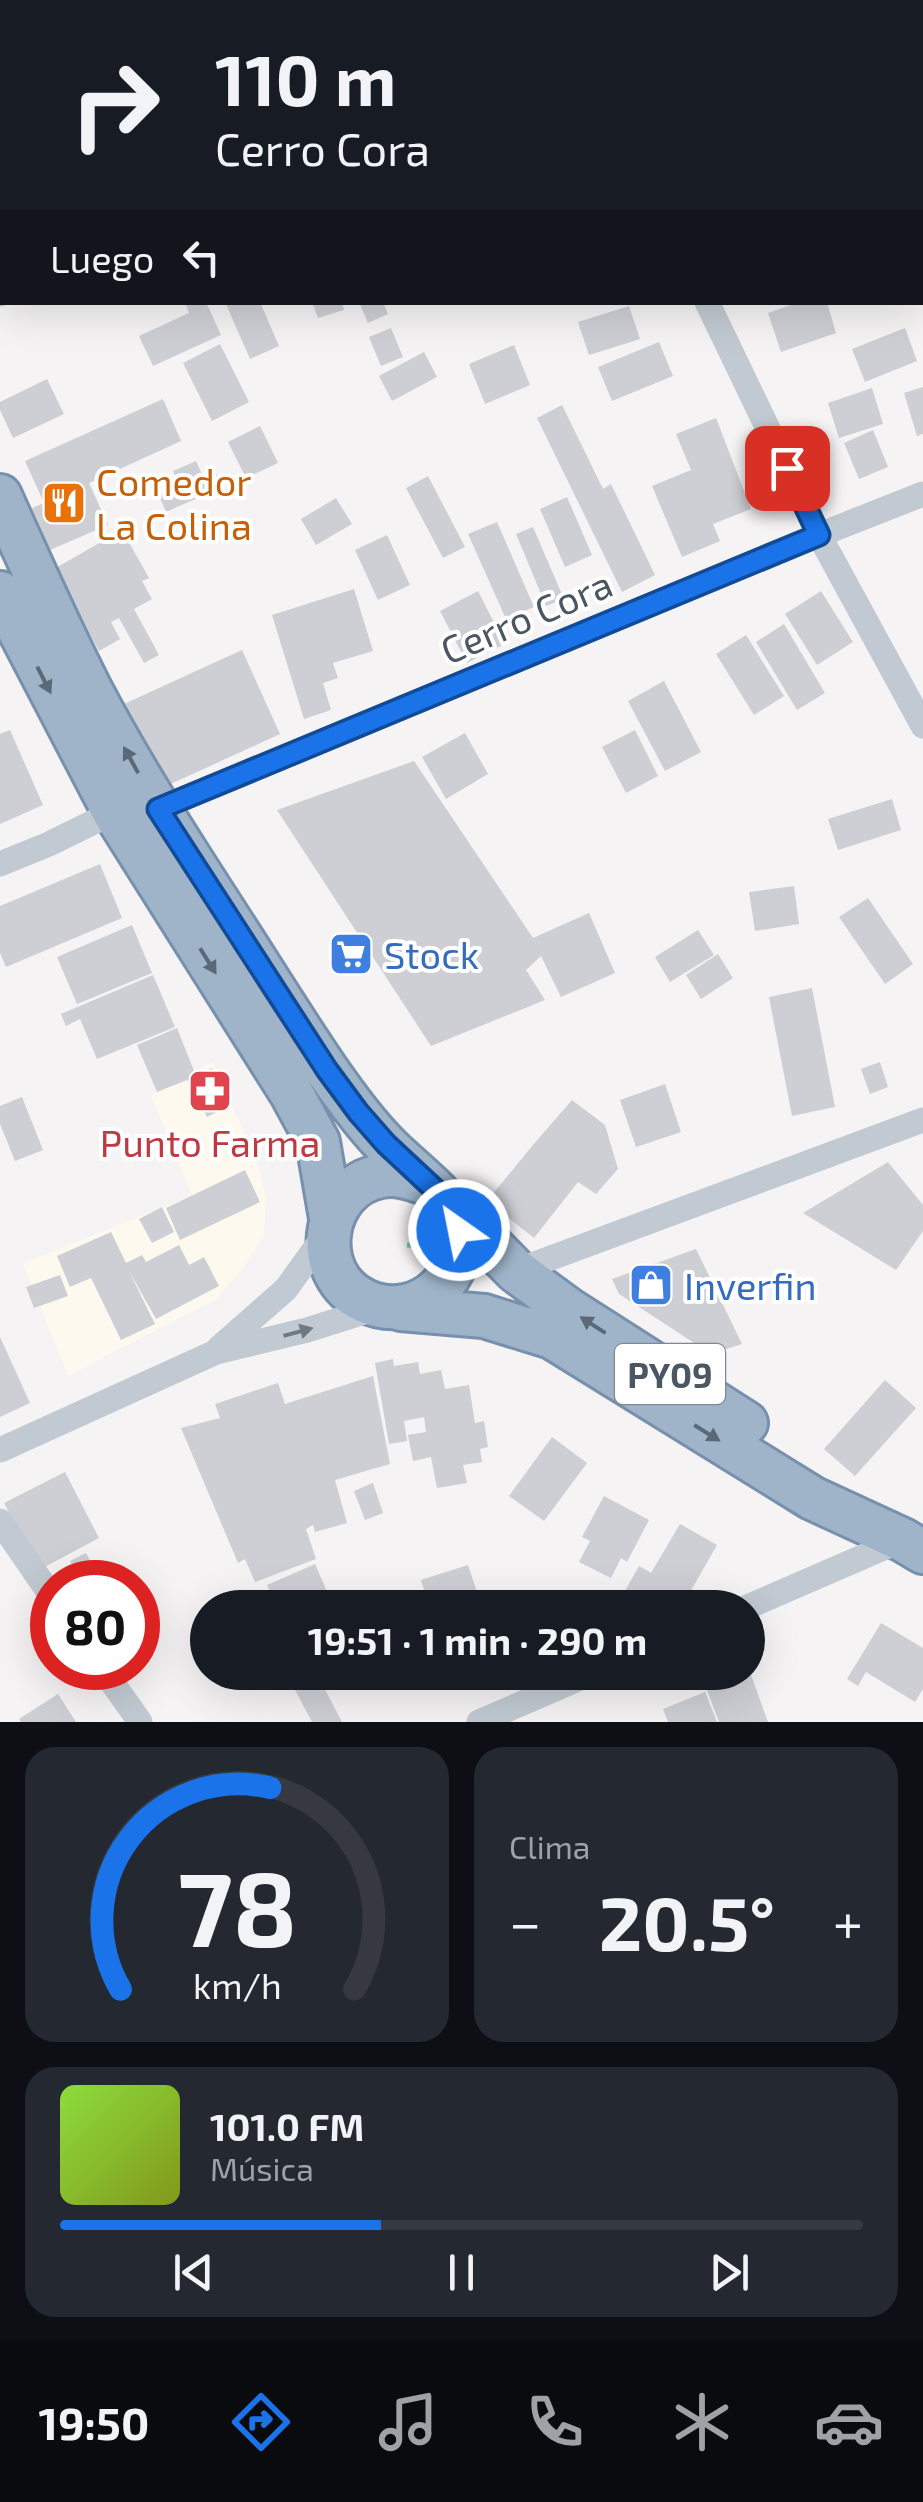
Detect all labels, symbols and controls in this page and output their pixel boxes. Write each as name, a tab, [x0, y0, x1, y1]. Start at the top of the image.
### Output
text: 110 m	[215, 36, 396, 120]
icon: right	[50, 40, 180, 170]
text: Cerro Cora	[215, 121, 430, 175]
icon: left	[174, 230, 229, 285]
text: Luego	[50, 235, 154, 281]
pin	[745, 426, 830, 511]
icon: arrive	[760, 441, 815, 496]
place label: Comedor La Colina	[96, 458, 252, 548]
restaurant icon: Comedor La Colina	[41, 480, 87, 526]
street label: Cerro Cora	[433, 559, 619, 673]
one-way arrow	[35, 666, 52, 695]
one-way arrow	[122, 746, 140, 774]
supermarket icon: Stock	[328, 931, 374, 977]
place label: Stock	[384, 931, 479, 977]
one-way arrow	[198, 947, 216, 974]
pharmacy icon: Punto Farma	[187, 1068, 233, 1114]
place label: Punto Farma	[100, 1119, 320, 1165]
position arrow	[407, 1178, 511, 1282]
shop icon: Inverfin	[628, 1262, 674, 1308]
place label: Inverfin	[684, 1262, 817, 1308]
one-way arrow	[579, 1317, 607, 1334]
one-way arrow	[283, 1323, 314, 1339]
road number: PY09	[615, 1344, 725, 1404]
one-way arrow	[693, 1424, 721, 1441]
speed limit sign: 80	[30, 1560, 160, 1690]
text: 19:51 · 1 min · 290 m	[308, 1617, 647, 1663]
text: Clima	[509, 1827, 590, 1865]
text: 78	[177, 1843, 297, 1968]
text: 20.5°	[599, 1876, 775, 1966]
text: −	[509, 1888, 541, 1954]
text: +	[833, 1888, 863, 1954]
text: km/h	[193, 1963, 281, 2006]
text: 101.0 FM	[210, 2103, 364, 2149]
text: Música	[210, 2149, 314, 2187]
icon: previous	[166, 2245, 221, 2300]
icon: pause	[434, 2245, 489, 2300]
icon: next	[702, 2245, 757, 2300]
icon: directions	[226, 2387, 296, 2457]
icon: music	[373, 2387, 443, 2457]
icon: phone	[520, 2387, 590, 2457]
icon: climate	[667, 2387, 737, 2457]
icon: car	[814, 2387, 884, 2457]
text: 19:50	[39, 2395, 149, 2449]

